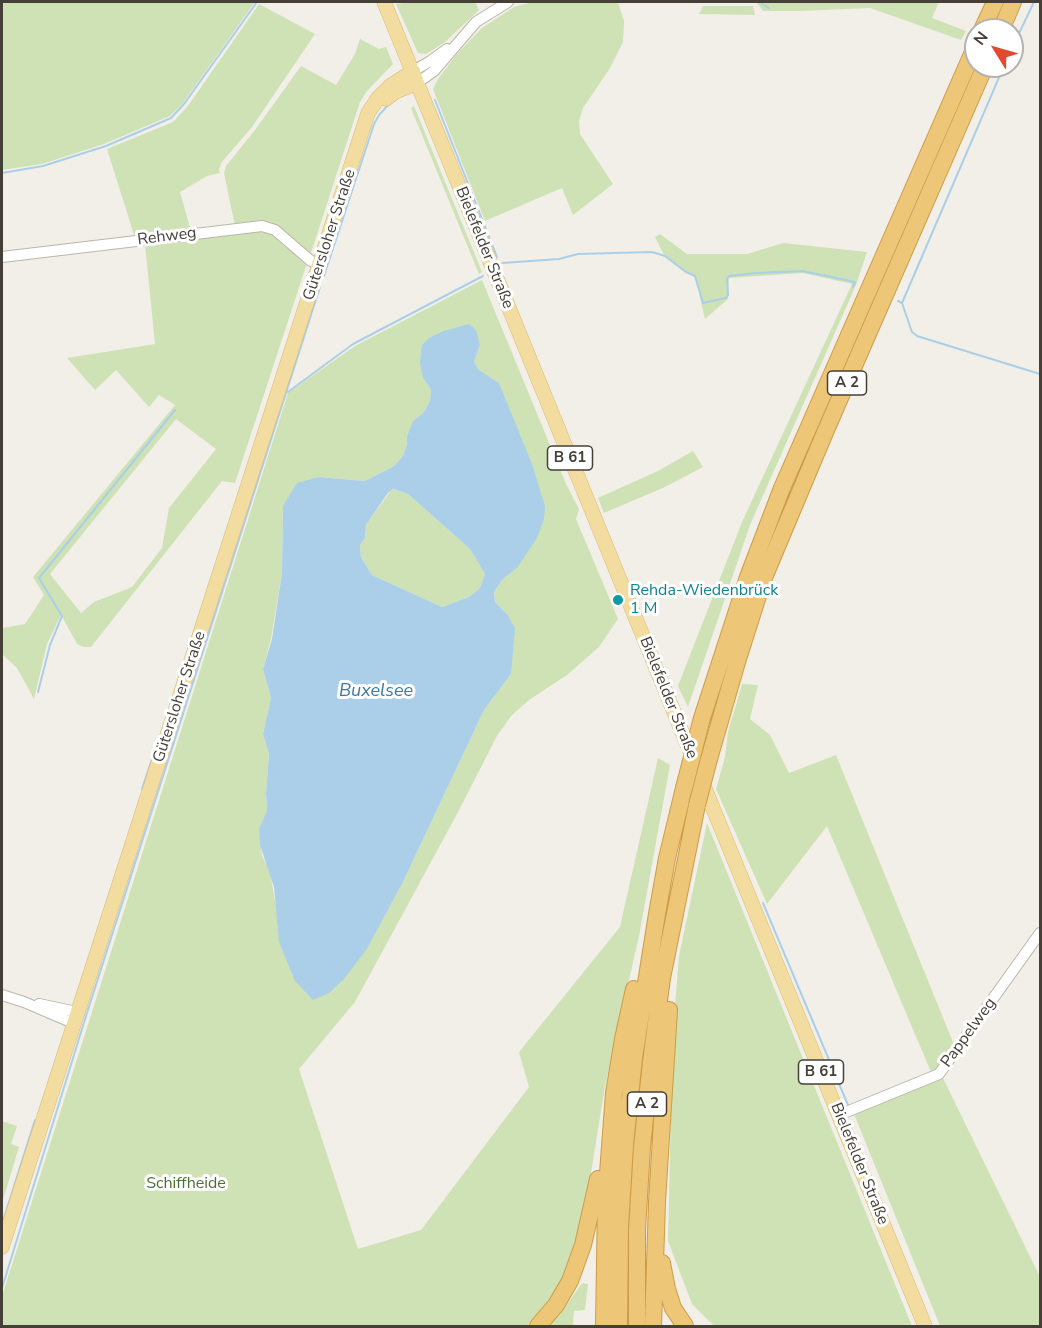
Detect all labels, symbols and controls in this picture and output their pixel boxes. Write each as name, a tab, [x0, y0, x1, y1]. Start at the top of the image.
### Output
north arrow	[964, 18, 1024, 78]
text: N	[969, 27, 994, 50]
street label: Gütersloher Straße	[300, 167, 360, 303]
street label: Bielefelder Straße	[451, 184, 517, 312]
street label: Rehweg	[136, 224, 198, 250]
road number: A 2	[828, 371, 866, 395]
road number: B 61	[548, 446, 592, 470]
place label: Rehda-Wiedenbrück 1 M	[630, 581, 778, 619]
marker: Rehda-Wiedenbrück 1 M	[611, 593, 625, 607]
street label: Gütersloher Straße	[150, 629, 210, 765]
street label: Bielefelder Straße	[635, 634, 701, 762]
water label: Buxelsee	[339, 681, 413, 703]
street label: Pappelweg	[937, 995, 1001, 1071]
road number: B 61	[798, 1060, 844, 1084]
road number: A 2	[628, 1092, 666, 1116]
street label: Bielefelder Straße	[826, 1100, 892, 1228]
park label: Schiffheide	[146, 1174, 226, 1194]

